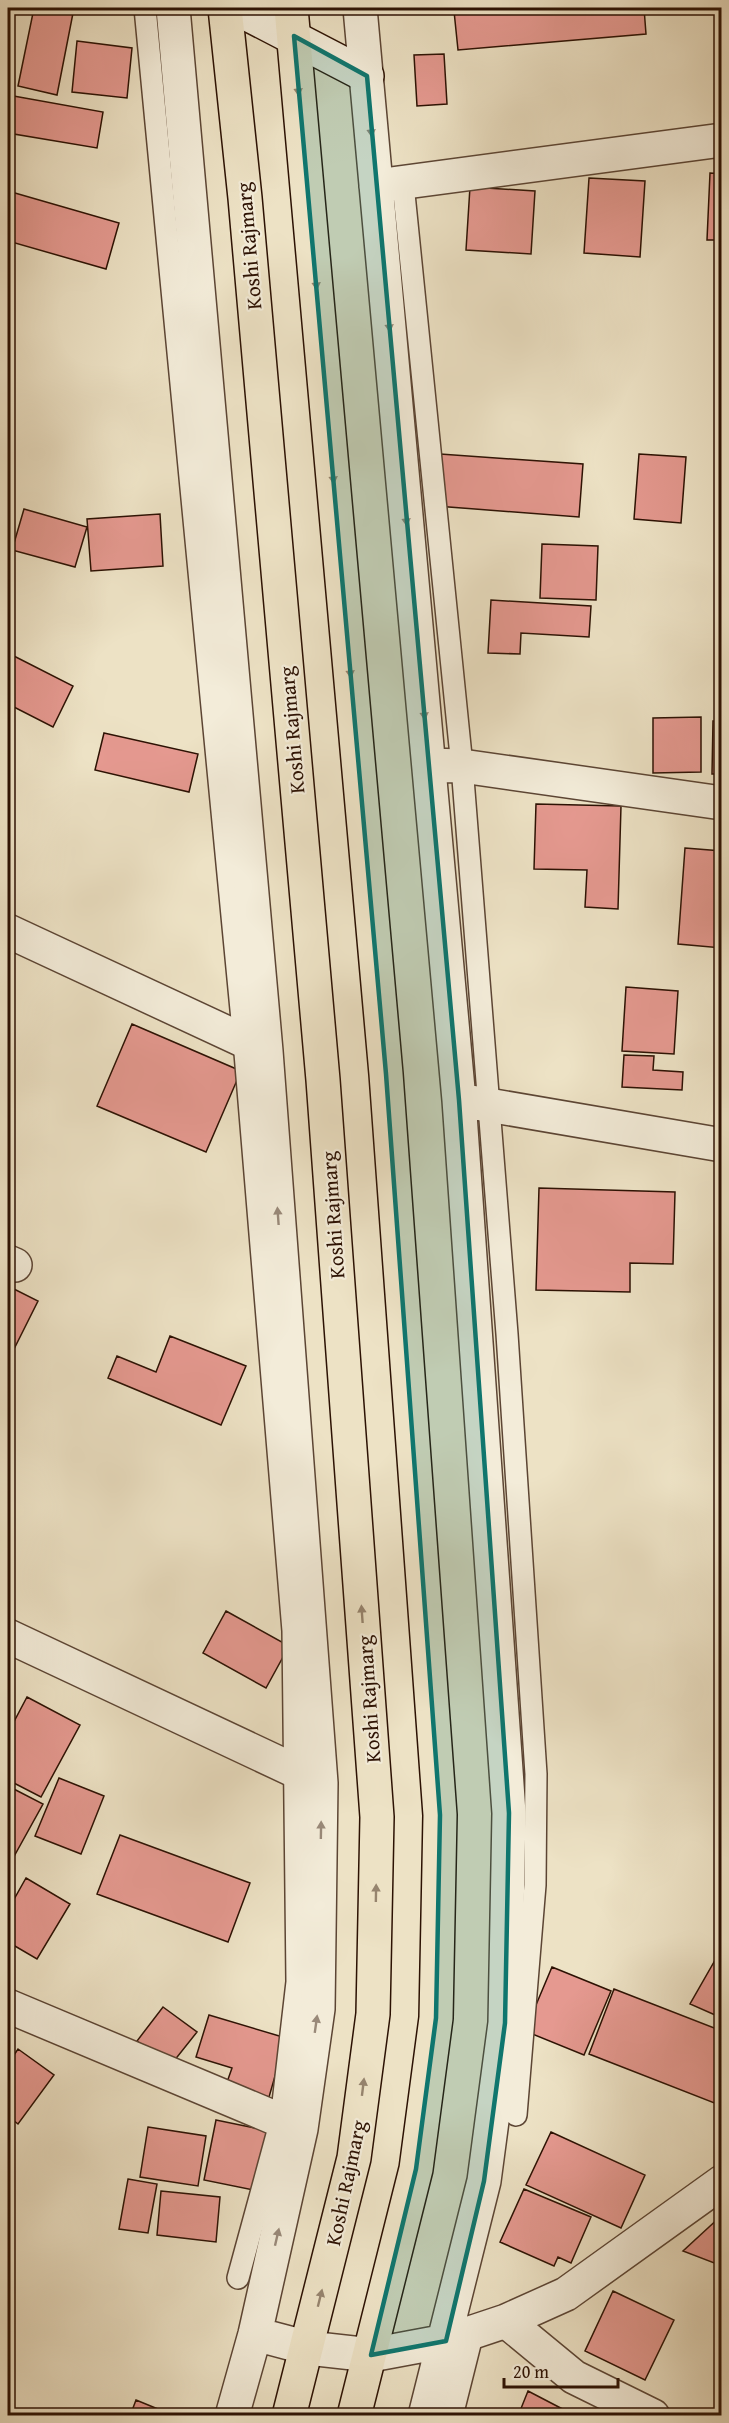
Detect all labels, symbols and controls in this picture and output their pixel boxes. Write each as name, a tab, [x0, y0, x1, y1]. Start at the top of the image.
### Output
one-way arrow	[293, 77, 303, 96]
one-way arrow	[366, 119, 376, 138]
street label: Koshi Rajmarg	[227, 181, 270, 311]
one-way arrow	[311, 271, 321, 290]
one-way arrow	[384, 313, 394, 332]
one-way arrow	[328, 466, 338, 485]
one-way arrow	[402, 507, 411, 526]
one-way arrow	[345, 660, 355, 679]
street label: Koshi Rajmarg	[270, 665, 313, 795]
one-way arrow	[419, 702, 429, 721]
street label: Koshi Rajmarg	[313, 1150, 352, 1280]
one-way arrow	[273, 1207, 283, 1226]
one-way arrow	[358, 1605, 367, 1624]
street label: Koshi Rajmarg	[349, 1634, 388, 1764]
one-way arrow	[316, 1820, 325, 1839]
one-way arrow	[371, 1883, 380, 1902]
one-way arrow	[312, 2015, 321, 2034]
one-way arrow	[359, 2077, 368, 2096]
street label: Koshi Rajmarg	[317, 2117, 374, 2249]
one-way arrow	[272, 2227, 282, 2246]
one-way arrow	[316, 2289, 326, 2307]
scale bar	[504, 2351, 618, 2389]
text: 20 m	[513, 2358, 549, 2385]

